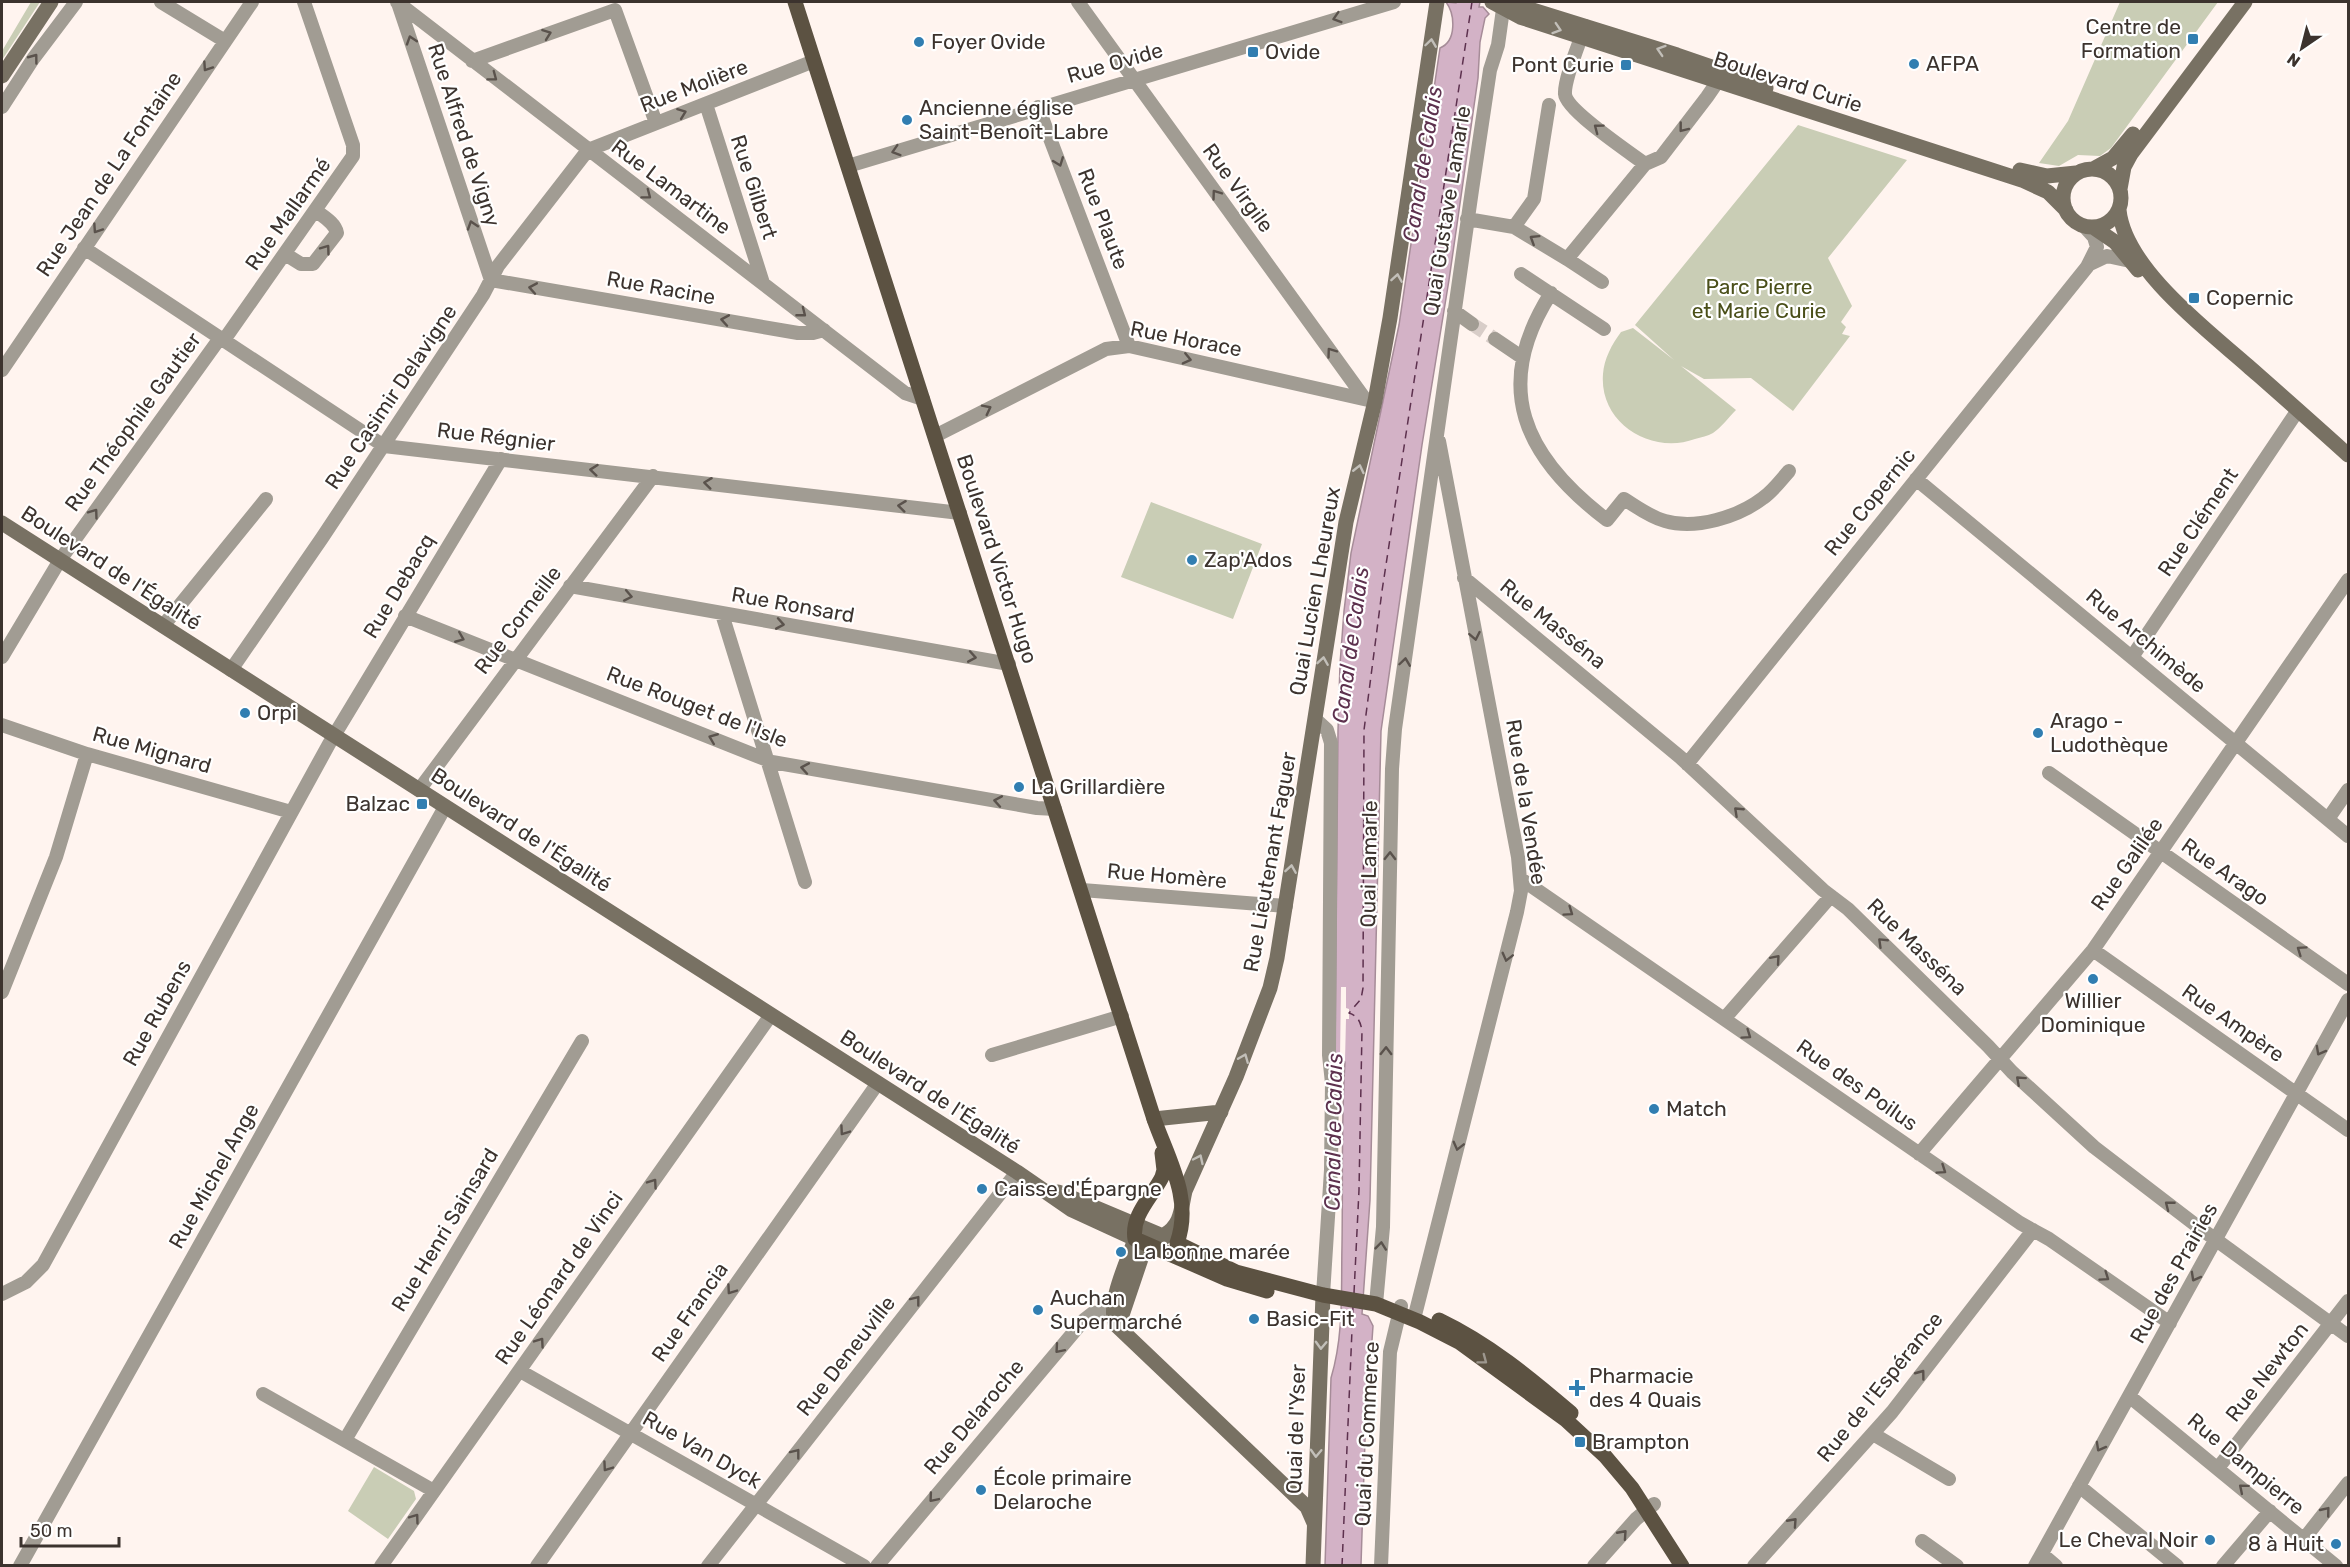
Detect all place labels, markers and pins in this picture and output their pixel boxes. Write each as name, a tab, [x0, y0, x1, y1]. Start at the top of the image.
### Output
place label: Centre de Formation	[2081, 14, 2181, 63]
place label: Foyer Ovide	[931, 29, 1045, 54]
marker: Centre de Formation	[2186, 32, 2200, 46]
marker: Foyer Ovide	[912, 35, 926, 49]
place label: Ovide	[1265, 39, 1320, 64]
marker: Ovide	[1246, 45, 1260, 59]
place label: AFPA	[1926, 51, 1979, 76]
place label: Pont Curie	[1511, 52, 1614, 77]
marker: AFPA	[1907, 57, 1921, 71]
marker: Pont Curie	[1619, 58, 1633, 72]
place label: Ancienne église Saint-Benoît-Labre	[919, 95, 1108, 144]
marker: Ancienne église Saint-Benoît-Labre	[900, 113, 914, 127]
place label: Copernic	[2206, 285, 2294, 310]
marker: Copernic	[2187, 291, 2201, 305]
place label: Zap'Ados	[1204, 547, 1292, 572]
marker: Zap'Ados	[1185, 553, 1199, 567]
place label: Orpi	[257, 700, 297, 725]
marker: Orpi	[238, 706, 252, 720]
place label: Arago - Ludothèque	[2050, 708, 2168, 757]
marker: Arago - Ludothèque	[2031, 726, 2045, 740]
place label: La Grillardière	[1031, 774, 1165, 799]
marker: La Grillardière	[1012, 780, 1026, 794]
place label: Balzac	[345, 791, 410, 816]
marker: Balzac	[415, 797, 429, 811]
marker: Willier Dominique	[2086, 972, 2100, 986]
place label: Willier Dominique	[2041, 988, 2146, 1037]
place label: Match	[1666, 1096, 1727, 1121]
marker: Match	[1647, 1102, 1661, 1116]
place label: Caisse d'Épargne	[994, 1176, 1162, 1201]
marker: Caisse d'Épargne	[975, 1182, 989, 1196]
place label: La bonne marée	[1133, 1239, 1290, 1264]
marker: La bonne marée	[1114, 1245, 1128, 1259]
place label: Auchan Supermarché	[1050, 1285, 1182, 1334]
marker: Auchan Supermarché	[1031, 1303, 1045, 1317]
place label: Basic-Fit	[1266, 1306, 1355, 1331]
marker: Basic-Fit	[1247, 1312, 1261, 1326]
place label: Pharmacie des 4 Quais	[1589, 1363, 1702, 1412]
marker: Pharmacie des 4 Quais	[1570, 1381, 1584, 1395]
place label: Brampton	[1592, 1429, 1689, 1454]
marker: Brampton	[1573, 1435, 1587, 1449]
place label: École primaire Delaroche	[993, 1465, 1132, 1514]
marker: École primaire Delaroche	[974, 1483, 988, 1497]
place label: Le Cheval Noir	[2059, 1527, 2198, 1552]
place label: 8 à Huit	[2248, 1531, 2324, 1556]
marker: Le Cheval Noir	[2203, 1533, 2217, 1547]
marker: 8 à Huit	[2329, 1537, 2343, 1551]

